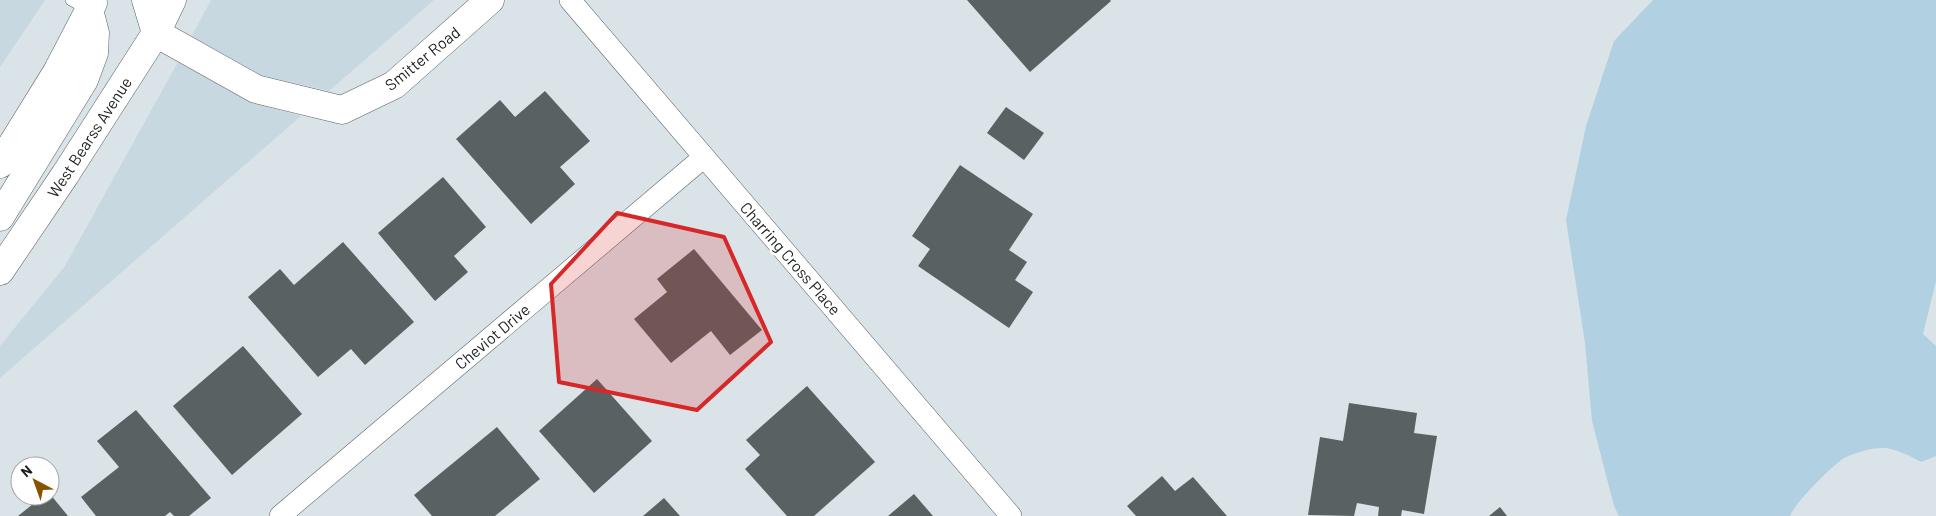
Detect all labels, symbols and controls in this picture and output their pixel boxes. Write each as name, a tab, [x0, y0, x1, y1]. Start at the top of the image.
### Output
street label: Smitter Road	[381, 22, 463, 94]
street label: West Bearss Avenue	[43, 73, 135, 201]
street label: Charring Cross Place	[737, 198, 845, 318]
street label: Cheviot Drive	[451, 299, 533, 373]
north arrow	[10, 456, 60, 506]
text: N	[17, 461, 35, 480]

